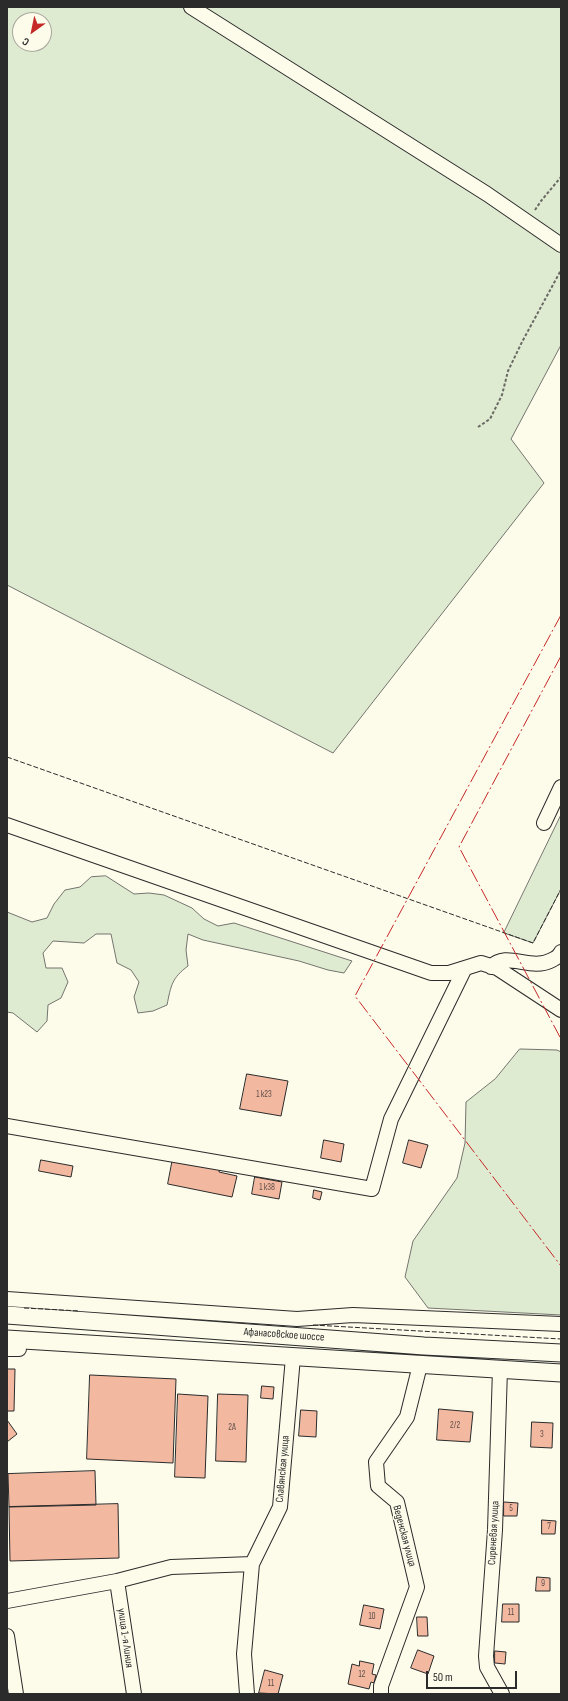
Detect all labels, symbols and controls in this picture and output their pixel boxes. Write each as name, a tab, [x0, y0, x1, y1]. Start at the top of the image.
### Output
north arrow	[12, 12, 52, 52]
text: С	[20, 35, 32, 49]
house number: 1 к23	[256, 1090, 272, 1100]
house number: 1 к38	[259, 1183, 275, 1193]
street label: Афанасовское шоссе	[243, 1326, 325, 1344]
house number: 2/2	[450, 1421, 460, 1431]
house number: 2А	[228, 1423, 236, 1433]
house number: 3	[540, 1430, 544, 1440]
street label: Славянская улица	[273, 1435, 293, 1503]
street label: Сиреневая улица	[486, 1501, 502, 1565]
street label: Веденская улица	[389, 1504, 419, 1568]
house number: 5	[509, 1504, 513, 1514]
house number: 7	[547, 1522, 551, 1532]
house number: 9	[541, 1579, 545, 1589]
street label: улица 1-я Линия	[114, 1607, 136, 1669]
house number: 11	[508, 1608, 514, 1618]
house number: 10	[368, 1612, 376, 1622]
scale bar	[428, 1663, 519, 1689]
house number: 12	[359, 1670, 365, 1680]
text: 50 m	[433, 1670, 453, 1685]
house number: 11	[268, 1679, 274, 1689]

